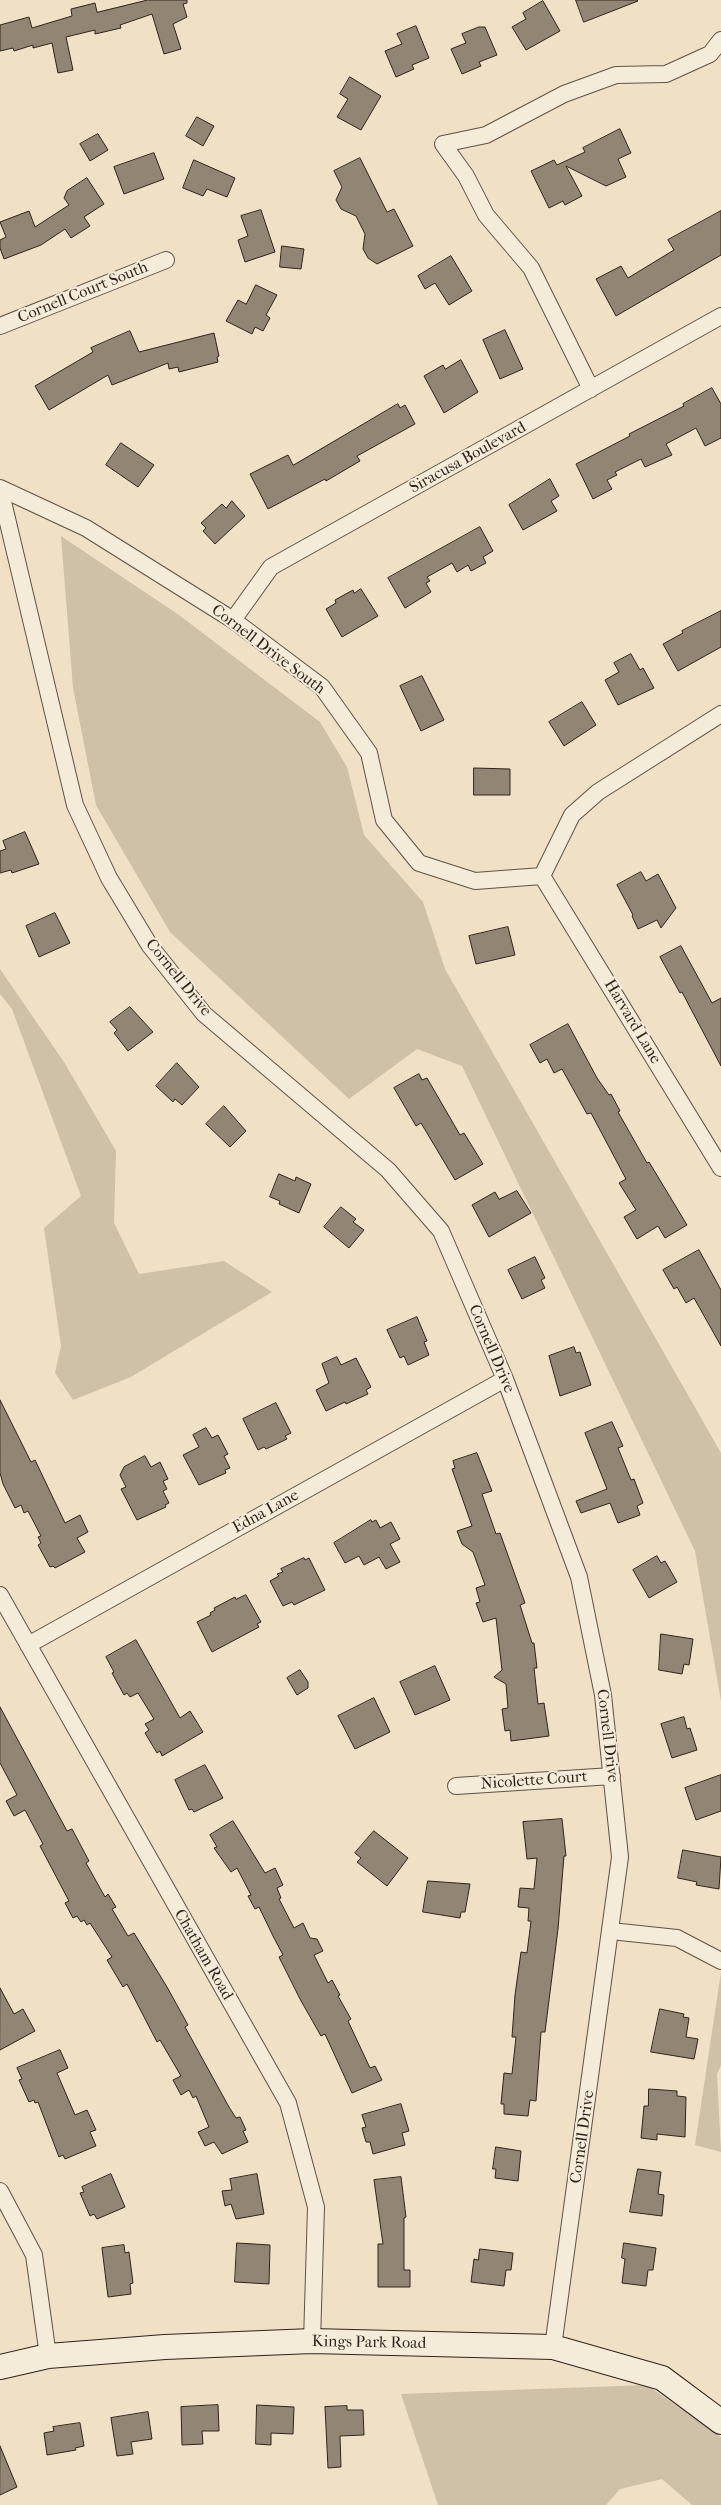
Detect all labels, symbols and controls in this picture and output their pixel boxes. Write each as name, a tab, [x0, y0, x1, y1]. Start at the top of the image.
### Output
street label: Cornell Court South	[15, 258, 151, 328]
street label: Siracusa Boulevard	[406, 418, 530, 498]
street label: Cornell Drive South	[207, 601, 329, 699]
street label: Cornell Drive	[141, 935, 215, 1021]
street label: Harvard Lane	[599, 976, 665, 1068]
street label: Cornell Drive	[464, 1302, 518, 1396]
street label: Edna Lane	[230, 1486, 302, 1538]
street label: Cornell Drive	[592, 1688, 622, 1784]
street label: Nicolette Court	[480, 1768, 588, 1794]
street label: Chatham Road	[169, 1906, 237, 2004]
street label: Cornell Drive	[567, 2089, 599, 2185]
street label: Kings Park Road	[312, 2332, 426, 2354]

